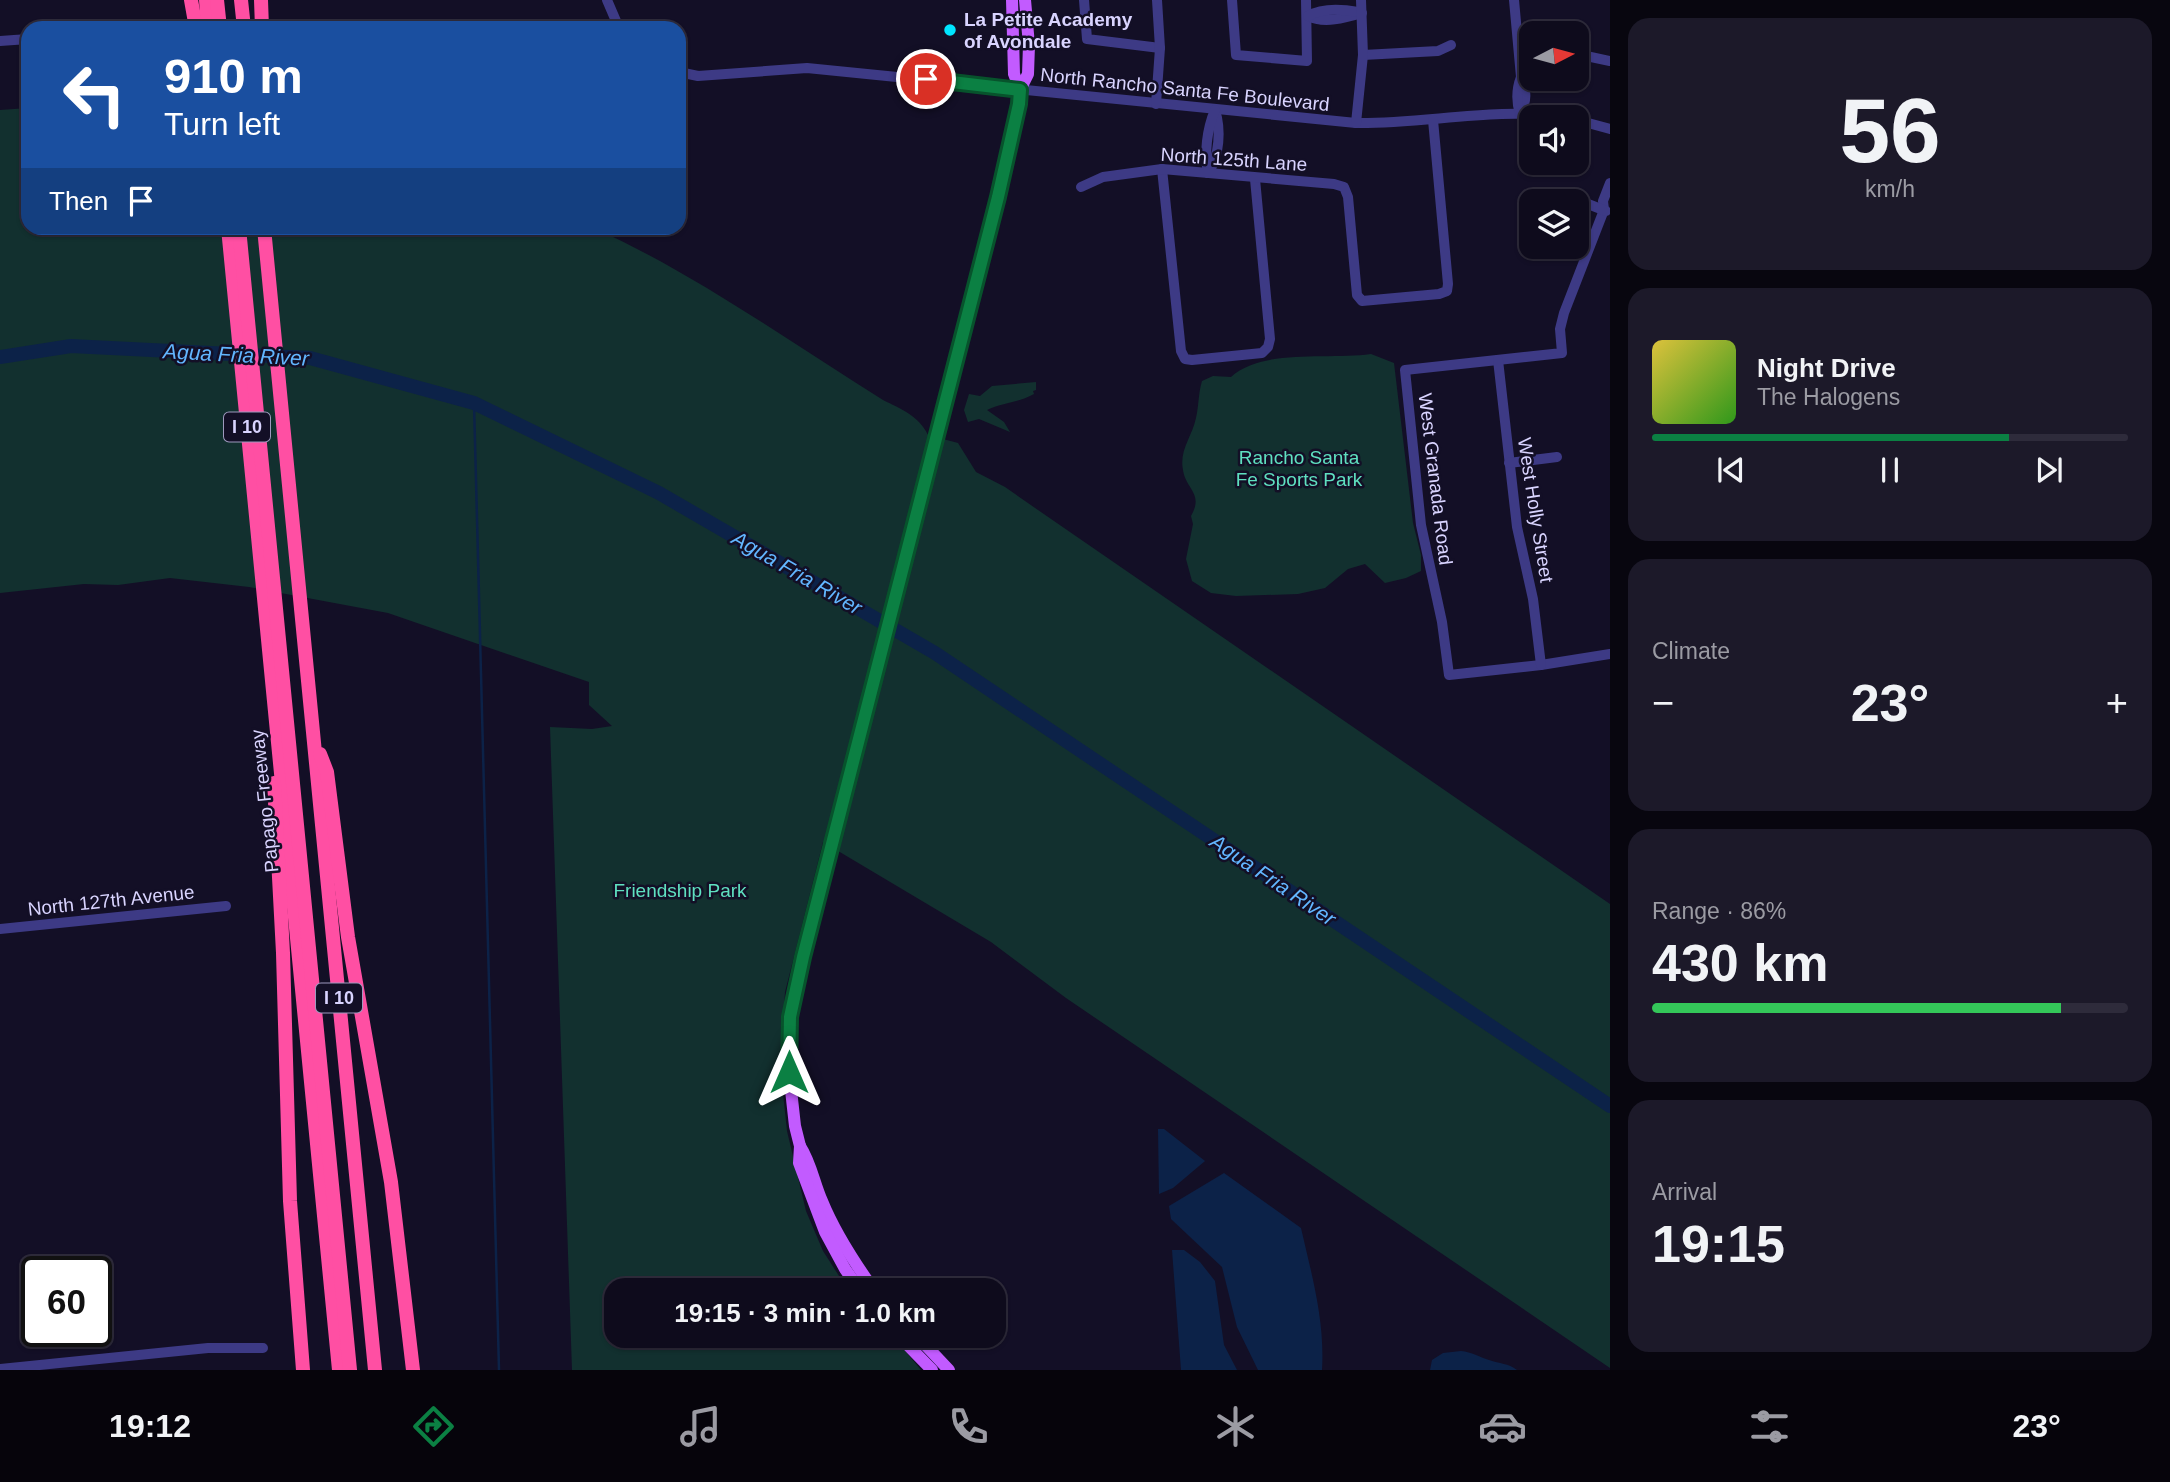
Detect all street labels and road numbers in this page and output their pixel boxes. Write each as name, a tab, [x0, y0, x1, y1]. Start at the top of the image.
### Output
street label: North Rancho Santa Fe Boulevard	[1039, 64, 1330, 115]
street label: North 125th Lane	[1160, 144, 1308, 175]
street label: West Granada Road	[1415, 392, 1456, 566]
road number: I 10	[224, 412, 270, 442]
street label: West Holly Street	[1514, 436, 1557, 585]
street label: Papago Freeway	[246, 728, 282, 873]
street label: North 127th Avenue	[27, 881, 196, 920]
road number: I 10	[316, 984, 362, 1013]

